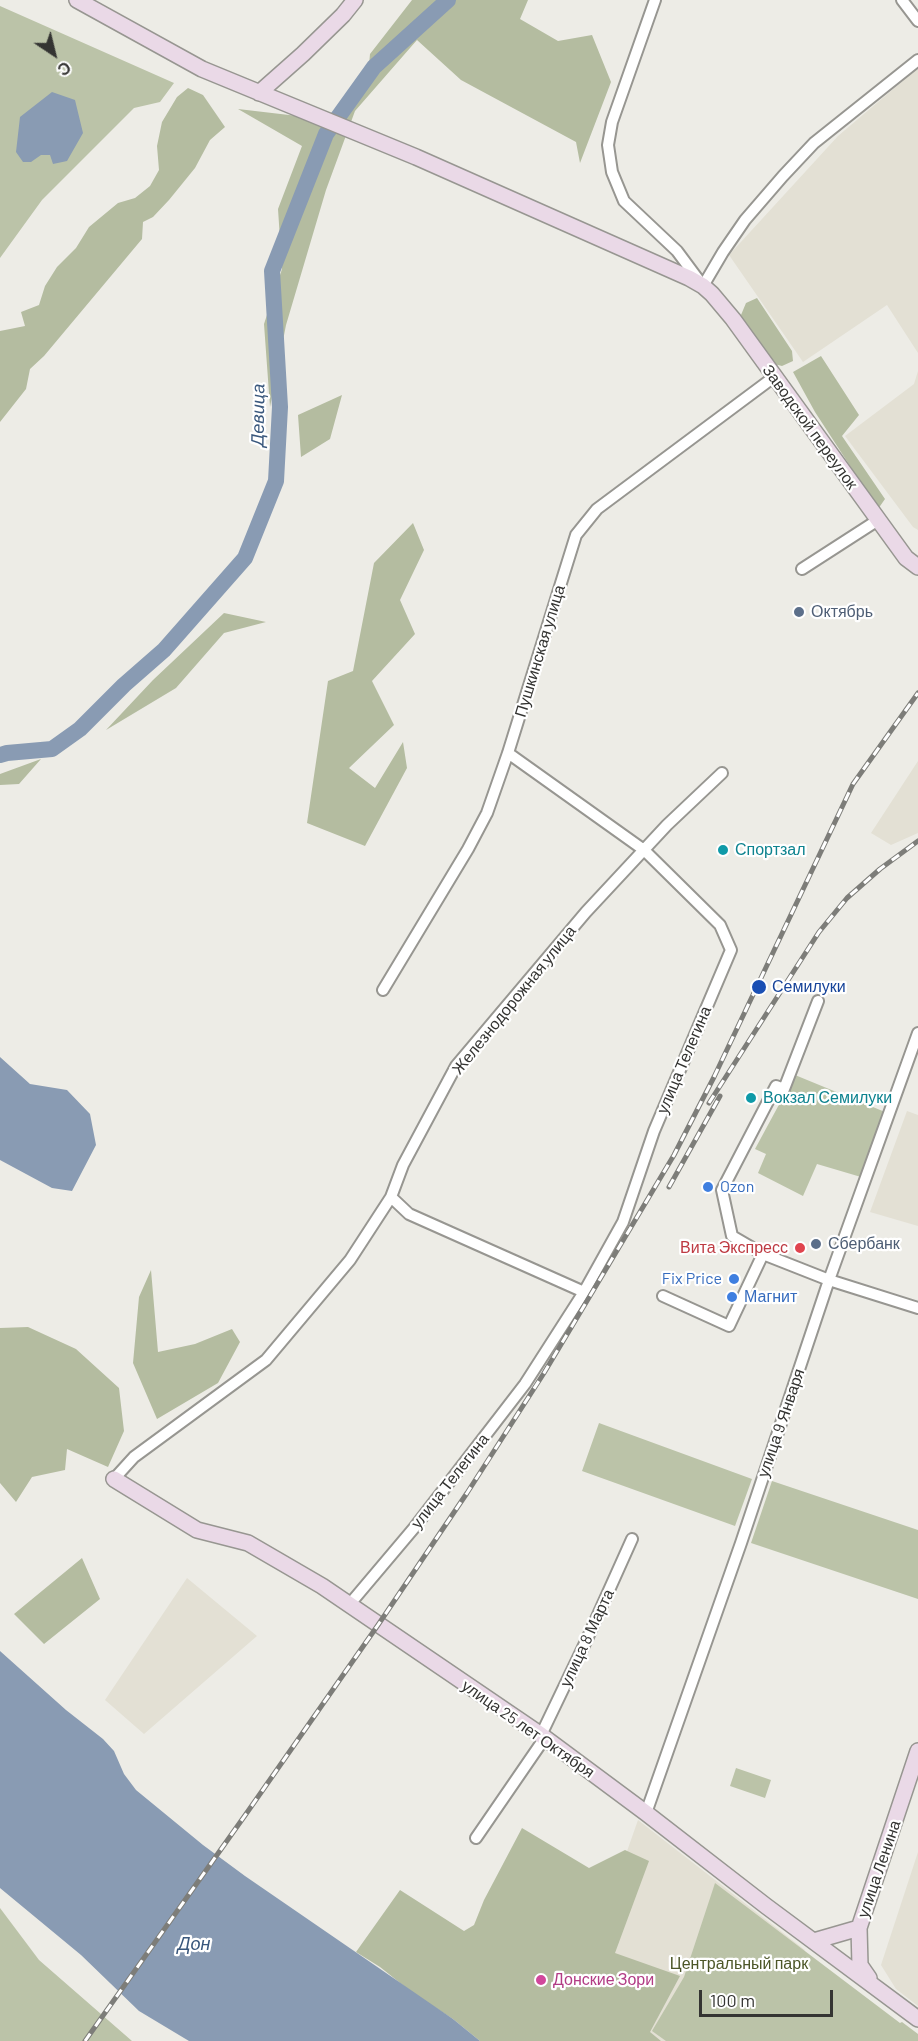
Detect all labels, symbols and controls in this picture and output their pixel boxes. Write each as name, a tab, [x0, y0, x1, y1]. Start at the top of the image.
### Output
north arrow	[24, 24, 84, 84]
text: С	[54, 58, 75, 80]
street label: Заводской переулок	[758, 361, 862, 493]
water label: Девица	[247, 384, 269, 446]
street label: Пушкинская улица	[511, 583, 569, 719]
place label: Октябрь	[811, 602, 873, 622]
marker: Октябрь	[792, 605, 806, 619]
place label: Спортзал	[735, 840, 806, 860]
marker: Спортзал	[716, 843, 730, 857]
street label: Железнодорожная улица	[448, 922, 580, 1078]
place label: Семилуки	[772, 977, 846, 997]
marker: Семилуки	[750, 978, 768, 996]
street label: улица Телегина	[653, 1003, 715, 1117]
place label: Вокзал Семилуки	[763, 1088, 892, 1108]
marker: Вокзал Семилуки	[744, 1091, 758, 1105]
place label: Ozon	[720, 1177, 754, 1197]
marker: Ozon	[701, 1180, 715, 1194]
place label: Сбербанк	[828, 1234, 900, 1254]
marker: Сбербанк	[809, 1237, 823, 1251]
place label: Вита Экспресс	[680, 1238, 788, 1258]
marker: Вита Экспресс	[793, 1241, 807, 1255]
place label: Fix Price	[662, 1269, 722, 1289]
marker: Fix Price	[727, 1272, 741, 1286]
place label: Магнит	[744, 1287, 797, 1307]
marker: Магнит	[725, 1290, 739, 1304]
street label: улица 9 Января	[753, 1366, 809, 1480]
street label: улица Телегина	[407, 1430, 493, 1532]
street label: улица 8 Марта	[556, 1586, 618, 1690]
street label: улица 25 лет Октября	[458, 1676, 598, 1782]
street label: улица Ленина	[853, 1818, 905, 1920]
water label: Дон	[178, 1933, 210, 1955]
park label: Центральный парк	[670, 1954, 808, 1974]
place label: Донские Зори	[553, 1970, 654, 1990]
marker: Донские Зори	[534, 1973, 548, 1987]
scale bar	[702, 1978, 836, 2016]
text: 100 m	[710, 1989, 755, 2011]

